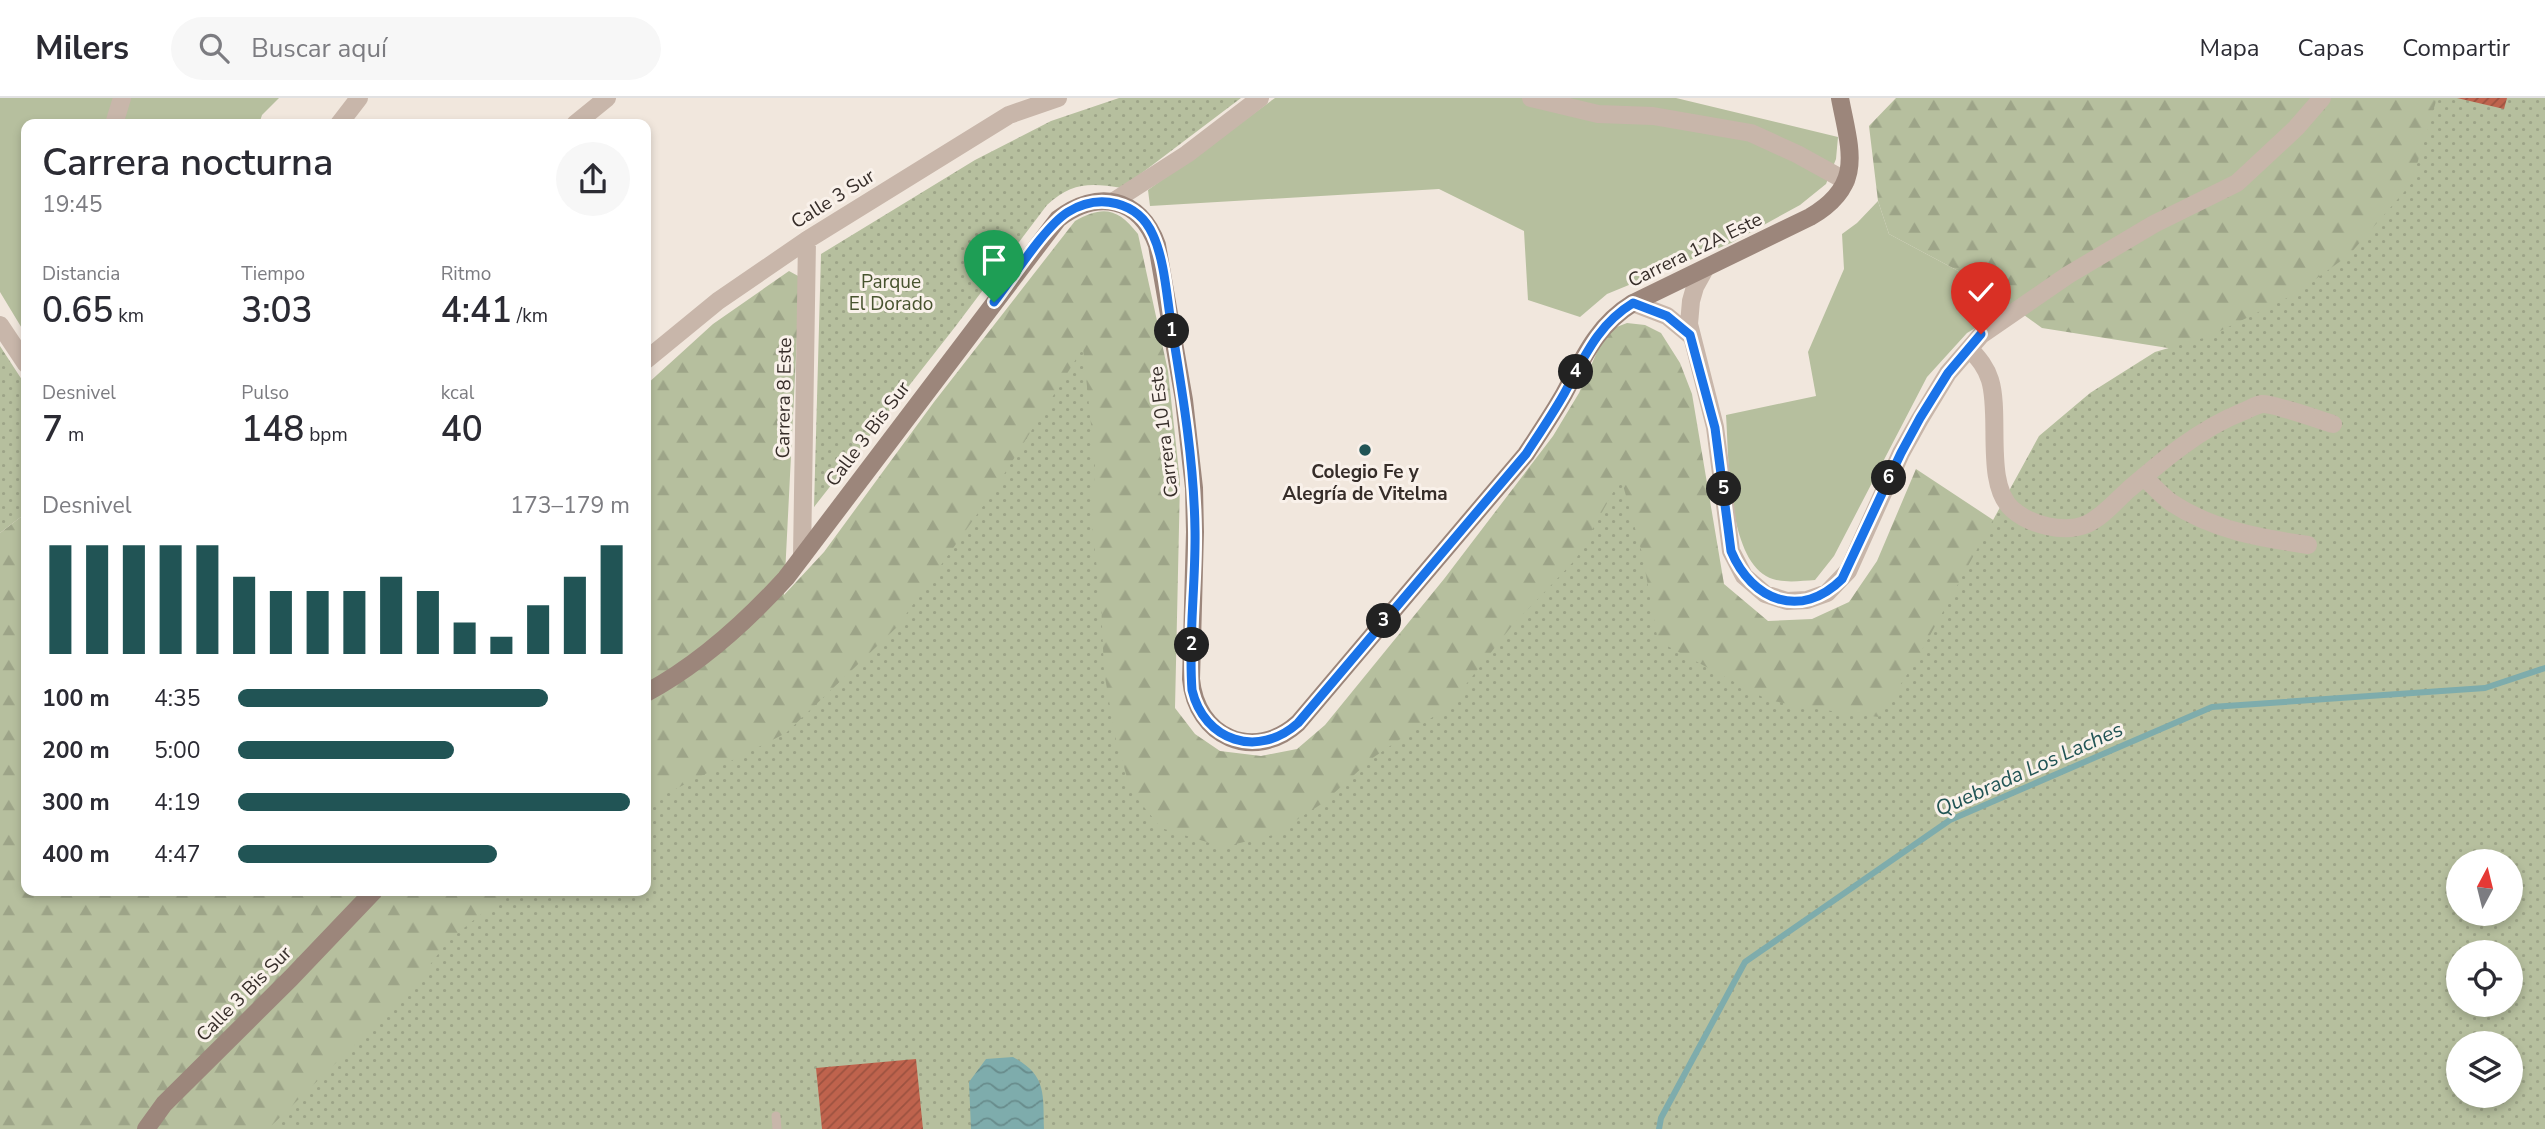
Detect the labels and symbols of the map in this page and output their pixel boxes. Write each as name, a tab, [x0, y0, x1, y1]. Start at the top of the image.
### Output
street label: Calle 3 Sur	[786, 163, 880, 235]
street label: Carrera 12A Este	[1624, 206, 1766, 294]
pin	[964, 230, 1024, 302]
pin	[1951, 262, 2011, 334]
park label: Parque El Dorado	[849, 269, 933, 317]
pin: 1	[1154, 314, 1190, 348]
street label: Carrera 8 Este	[770, 337, 798, 459]
pin: 4	[1558, 354, 1594, 390]
street label: Carrera 10 Este	[1143, 365, 1185, 499]
street label: Calle 3 Bis Sur	[820, 376, 916, 492]
marker: Colegio Fe y Alegría de Vitelma	[1357, 442, 1373, 458]
place label: Colegio Fe y Alegría de Vitelma	[1282, 459, 1448, 507]
pin: 6	[1871, 460, 1906, 496]
pin: 5	[1706, 472, 1742, 506]
pin: 3	[1366, 603, 1402, 638]
pin: 2	[1174, 628, 1210, 662]
water label: Quebrada Los Laches	[1931, 715, 2127, 823]
north arrow	[2446, 849, 2524, 926]
street label: Calle 3 Bis Sur	[190, 940, 298, 1048]

